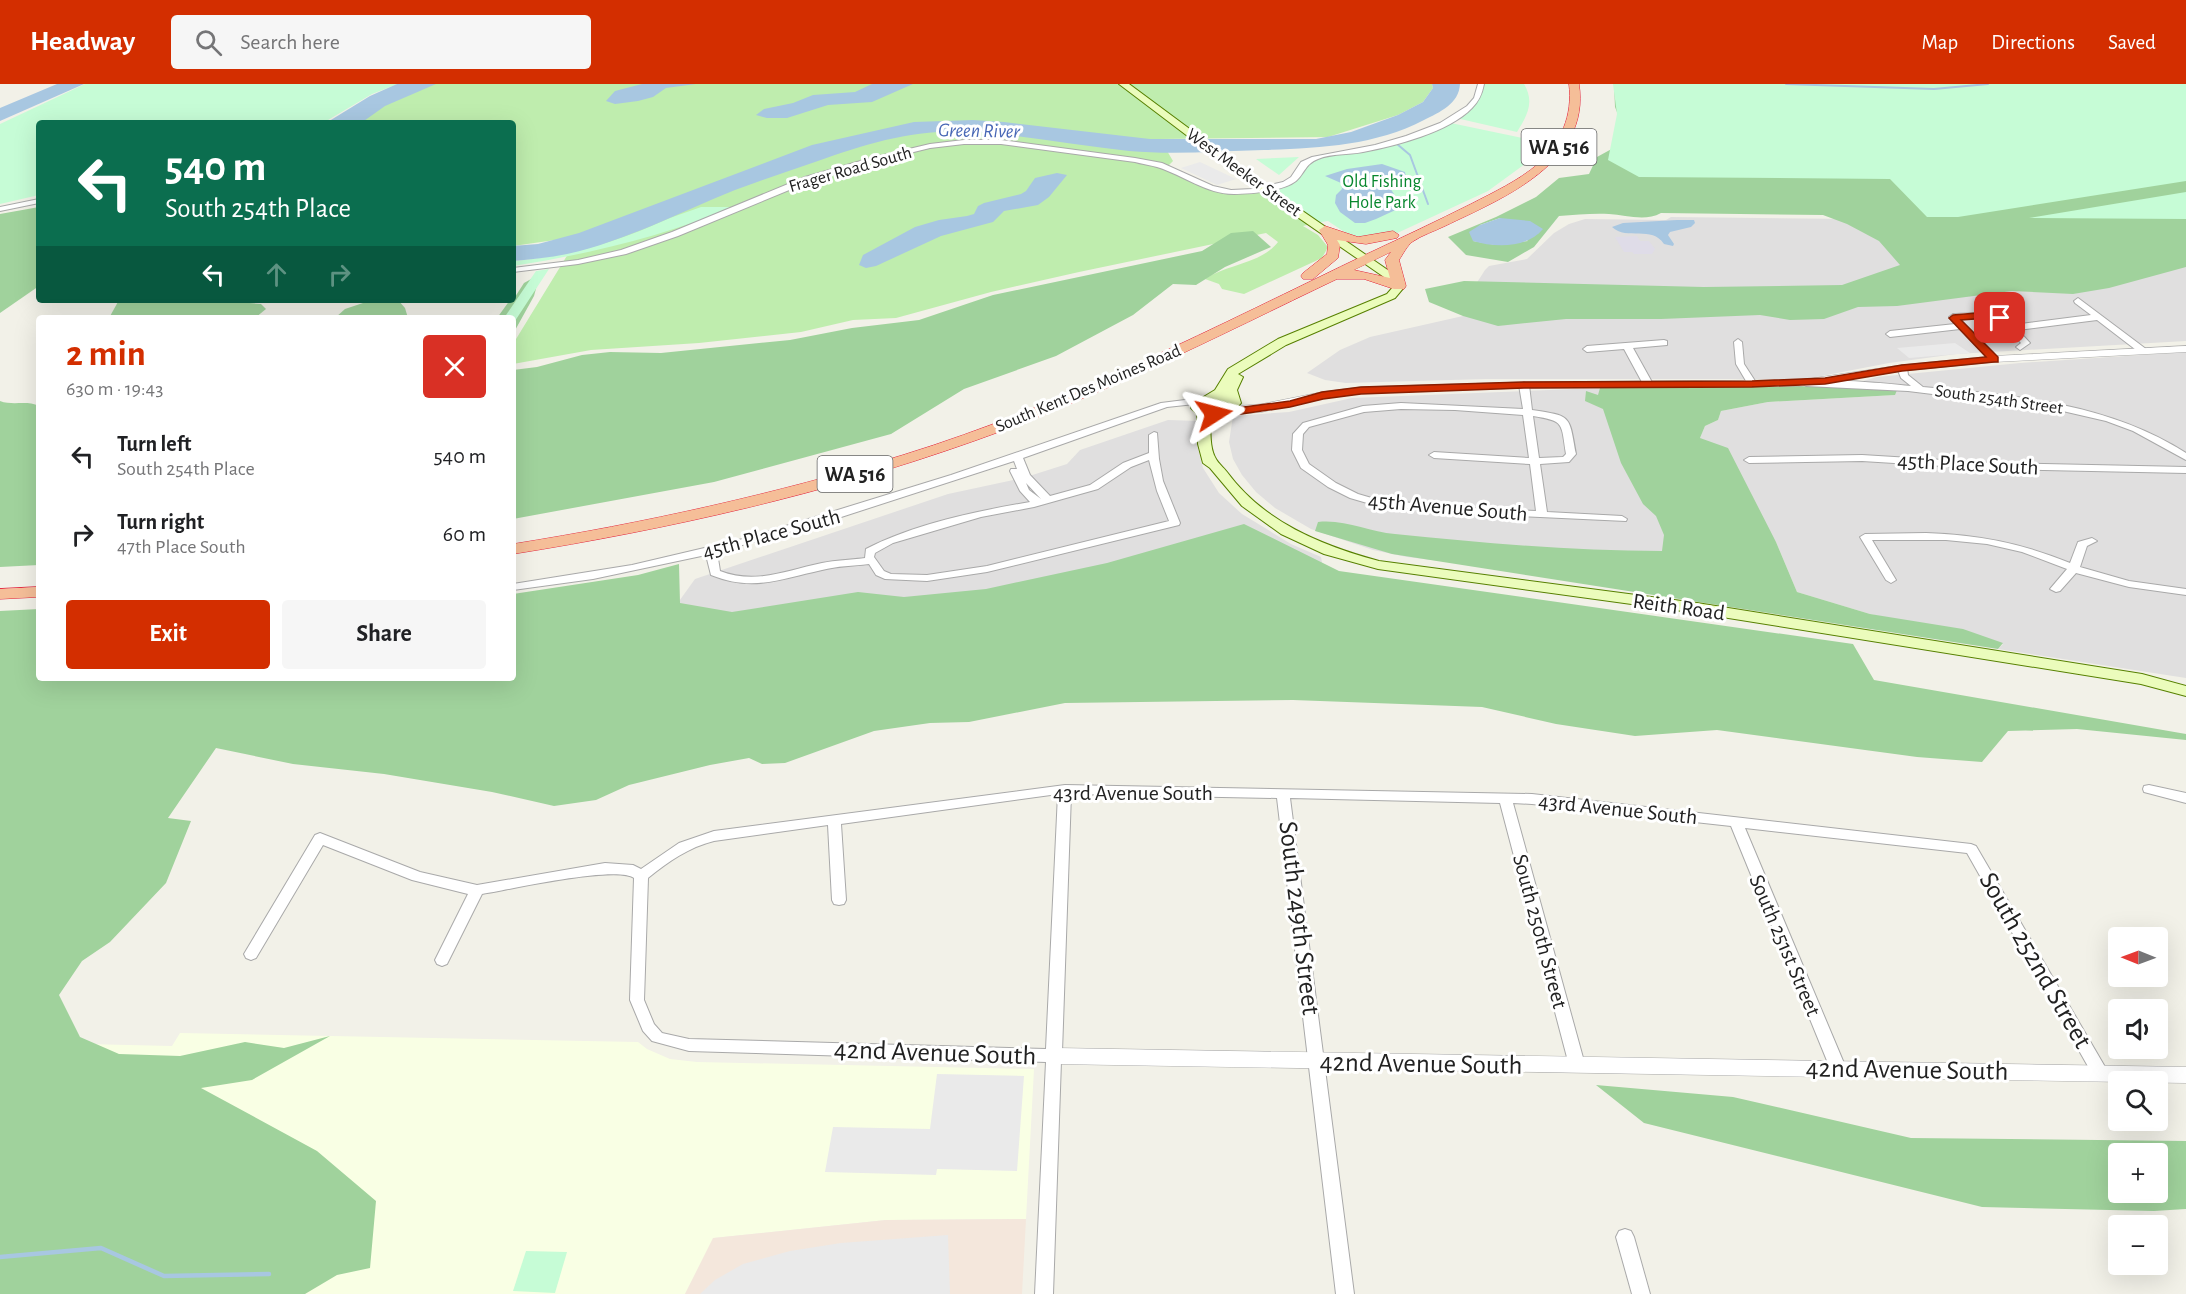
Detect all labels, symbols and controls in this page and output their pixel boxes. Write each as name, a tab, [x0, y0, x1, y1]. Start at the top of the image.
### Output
search box	[171, 15, 591, 69]
icon: search	[192, 26, 225, 59]
text: Headway	[30, 28, 135, 56]
text: Search here	[240, 31, 340, 53]
text: Map	[1922, 32, 1958, 53]
text: Directions	[1991, 32, 2075, 53]
text: Saved	[2108, 32, 2156, 53]
water label: Green River	[938, 120, 1021, 142]
street label: West Meeker Street	[1183, 125, 1304, 220]
road number: WA 516	[1522, 129, 1596, 165]
icon: left	[66, 144, 144, 222]
street label: Frager Road South	[787, 144, 914, 196]
text: 540 m	[165, 146, 266, 188]
park label: Old Fishing Hole Park	[1343, 173, 1422, 212]
text: South 254th Place	[165, 195, 351, 222]
icon: left	[197, 258, 230, 291]
icon: ahead	[260, 258, 293, 291]
icon: right	[323, 258, 356, 291]
pin	[1974, 292, 2025, 343]
icon: arrive	[1983, 301, 2016, 334]
button: close	[423, 335, 486, 398]
text: 2 min	[66, 336, 146, 372]
street label: South Kent Des Moines Road	[993, 342, 1184, 436]
text: 630 m · 19:43	[66, 379, 163, 399]
position arrow	[1182, 382, 1246, 446]
street label: South 254th Street	[1934, 382, 2064, 418]
text: Turn left	[117, 433, 191, 455]
icon: left	[66, 440, 99, 473]
text: 540 m	[433, 445, 486, 467]
street label: 45th Place South	[1897, 449, 2039, 479]
road number: WA 516	[818, 456, 892, 492]
text: South 254th Place	[117, 459, 255, 479]
street label: 45th Avenue South	[1367, 489, 1529, 525]
street label: 45th Place South	[700, 505, 842, 563]
text: Turn right	[117, 511, 204, 533]
icon: right	[66, 518, 99, 551]
text: 60 m	[443, 523, 486, 545]
text: 47th Place South	[117, 537, 246, 557]
street label: Reith Road	[1631, 590, 1726, 624]
button: Exit	[66, 600, 270, 669]
button: Share	[282, 600, 486, 669]
street label: 43rd Avenue South	[1053, 782, 1213, 804]
street label: 43rd Avenue South	[1537, 790, 1699, 828]
street label: South 249th Street	[1274, 820, 1325, 1017]
street label: South 250th Street	[1509, 852, 1571, 1011]
street label: South 252nd Street	[1974, 868, 2097, 1053]
street label: South 251st Street	[1745, 871, 1825, 1019]
north arrow	[2108, 927, 2168, 987]
map controls	[2108, 927, 2168, 1275]
button: sound	[2108, 999, 2168, 1059]
street label: 42nd Avenue South	[833, 1035, 1037, 1070]
street label: 42nd Avenue South	[1319, 1048, 1523, 1079]
street label: 42nd Avenue South	[1805, 1054, 2009, 1085]
button: search	[2108, 1071, 2168, 1131]
button: +	[2108, 1143, 2168, 1203]
button: −	[2108, 1215, 2168, 1275]

